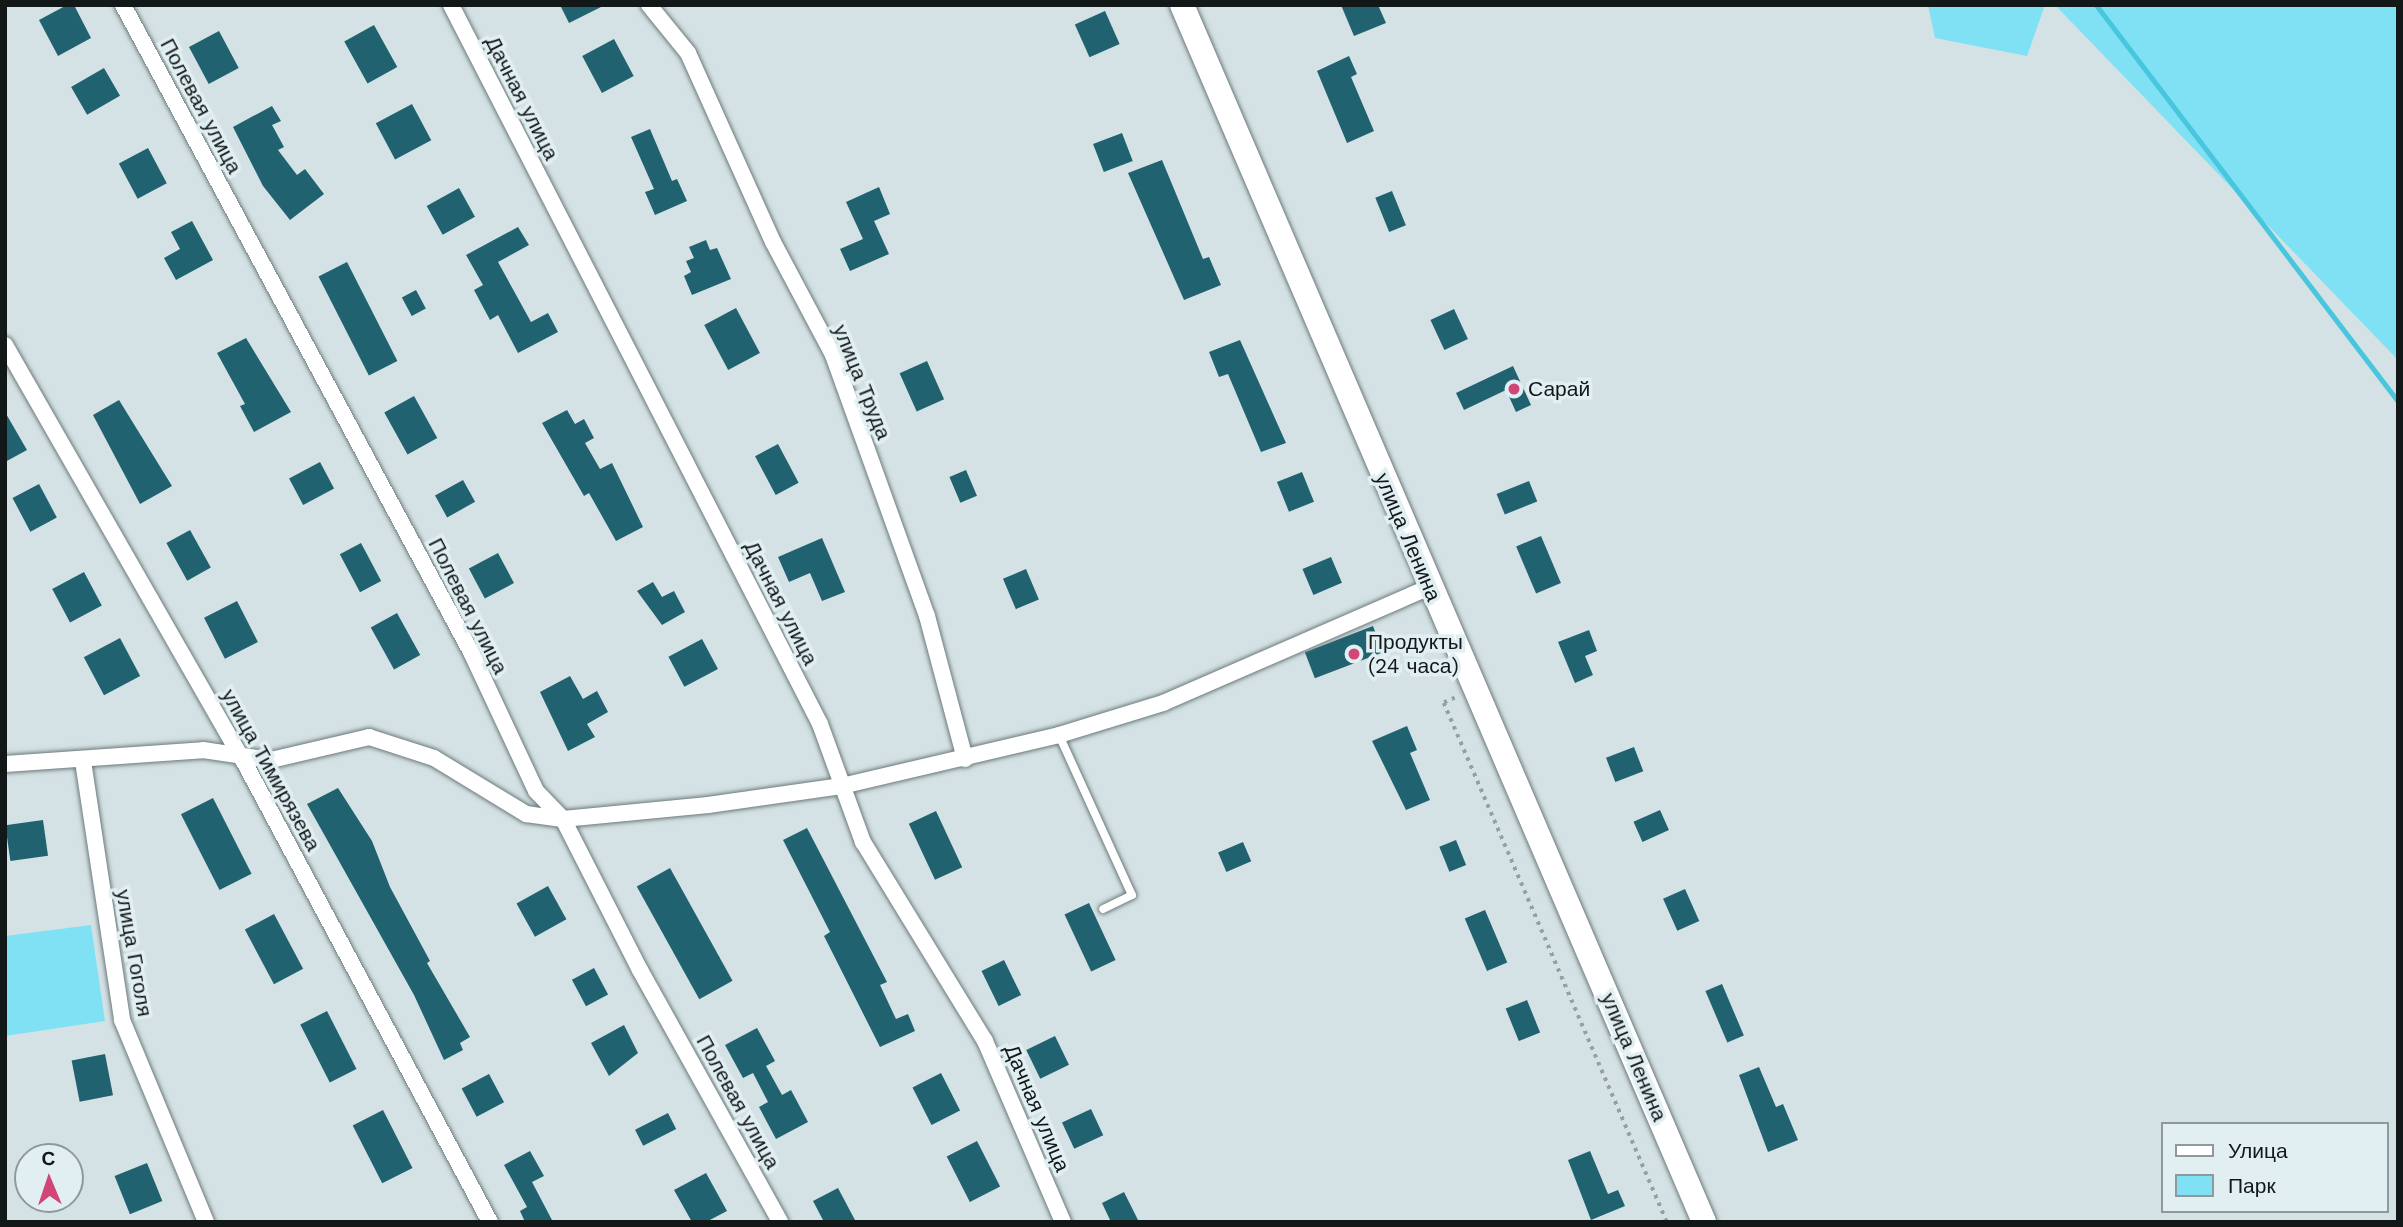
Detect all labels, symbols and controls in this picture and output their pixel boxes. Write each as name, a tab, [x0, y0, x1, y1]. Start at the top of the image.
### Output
street label: Дачная улица	[480, 32, 564, 164]
street label: Полевая улица	[155, 34, 247, 178]
street label: улица Труда	[828, 321, 896, 443]
place label: Сарай	[1528, 376, 1590, 402]
marker: Сарай	[1506, 381, 1522, 397]
street label: улица Ленина	[1370, 469, 1446, 605]
street label: Полевая улица	[423, 534, 513, 678]
street label: Дачная улица	[739, 537, 823, 669]
place label: Продукты (24 часа)	[1368, 629, 1463, 679]
marker: Продукты (24 часа)	[1346, 646, 1362, 662]
street label: улица Тимирязева	[216, 685, 326, 855]
street label: улица Гоголя	[110, 887, 158, 1019]
street label: улица Ленина	[1596, 989, 1672, 1125]
street label: Полевая улица	[691, 1031, 785, 1173]
street label: Дачная улица	[999, 1041, 1075, 1175]
legend	[2162, 1122, 2389, 1213]
text: Улица	[2228, 1138, 2288, 1163]
north arrow	[14, 1143, 84, 1213]
text: С	[41, 1147, 56, 1170]
text: Парк	[2228, 1173, 2276, 1198]

